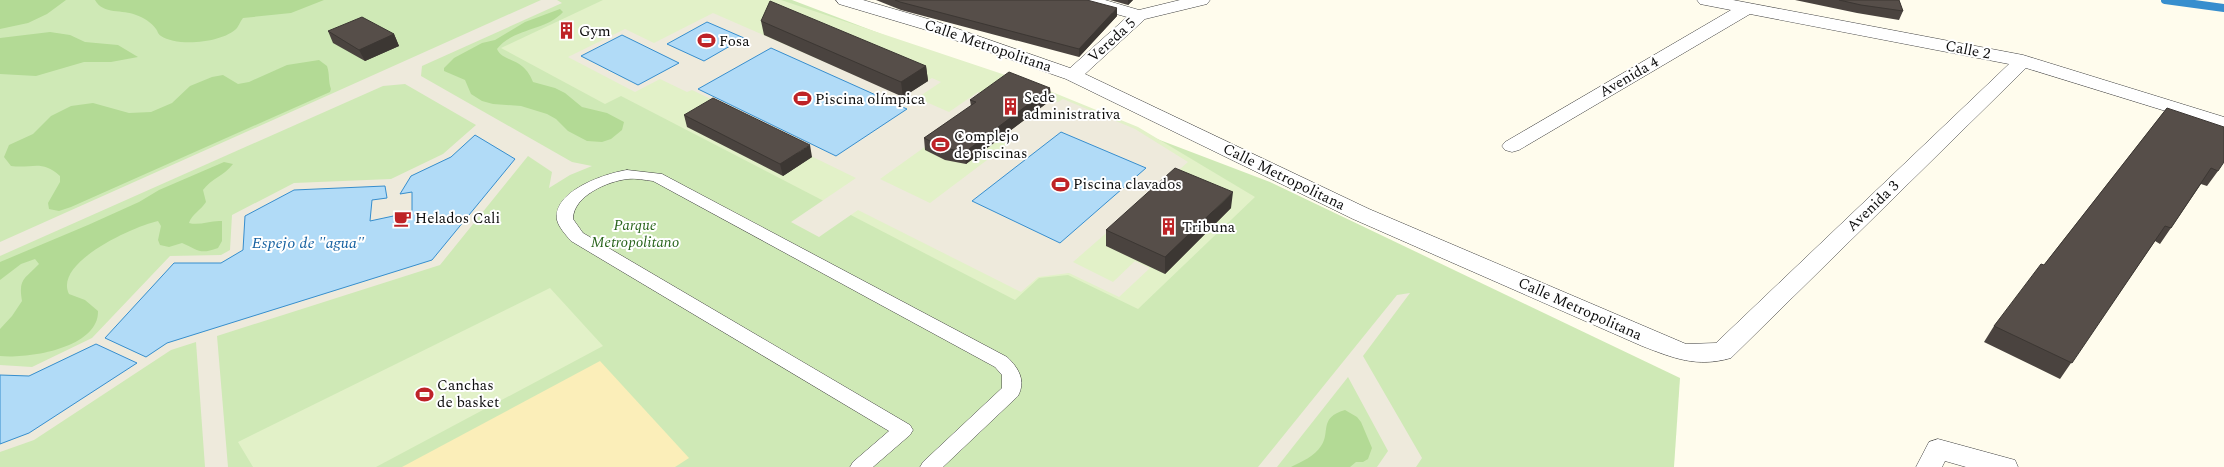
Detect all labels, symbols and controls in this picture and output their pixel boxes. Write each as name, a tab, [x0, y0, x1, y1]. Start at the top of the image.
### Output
street label: Vereda 5	[1083, 12, 1141, 68]
street label: Calle Metropolitana	[921, 13, 1056, 79]
place label: Gym	[579, 20, 611, 43]
building icon: Gym	[556, 21, 576, 41]
place label: Fosa	[719, 30, 750, 53]
sports icon: Fosa	[696, 31, 716, 51]
street label: Calle 2	[1943, 34, 1993, 66]
street label: Avenida 4	[1595, 50, 1664, 103]
place label: Sede administrativa	[1024, 86, 1121, 126]
place label: Piscina olímpica	[815, 88, 926, 111]
sports icon: Piscina olímpica	[792, 89, 812, 109]
building icon: Sede administrativa	[1001, 96, 1021, 116]
place label: Complejo de piscinas	[954, 125, 1027, 165]
sports icon: Complejo de piscinas	[931, 135, 951, 155]
street label: Calle Metropolitana	[1219, 137, 1350, 217]
place label: Piscina clavados	[1073, 173, 1182, 196]
sports icon: Piscina clavados	[1050, 174, 1070, 194]
street label: Avenida 3	[1841, 175, 1905, 237]
place label: Helados Cali	[415, 207, 500, 230]
cafe icon: Helados Cali	[392, 208, 412, 228]
park label: Parque Metropolitano	[591, 214, 679, 254]
place label: Tribuna	[1182, 216, 1236, 239]
building icon: Tribuna	[1159, 217, 1179, 237]
water label: Espejo de "agua"	[252, 231, 365, 255]
street label: Calle Metropolitana	[1514, 271, 1646, 347]
place label: Canchas de basket	[437, 374, 499, 414]
sports icon: Canchas de basket	[414, 384, 434, 404]

